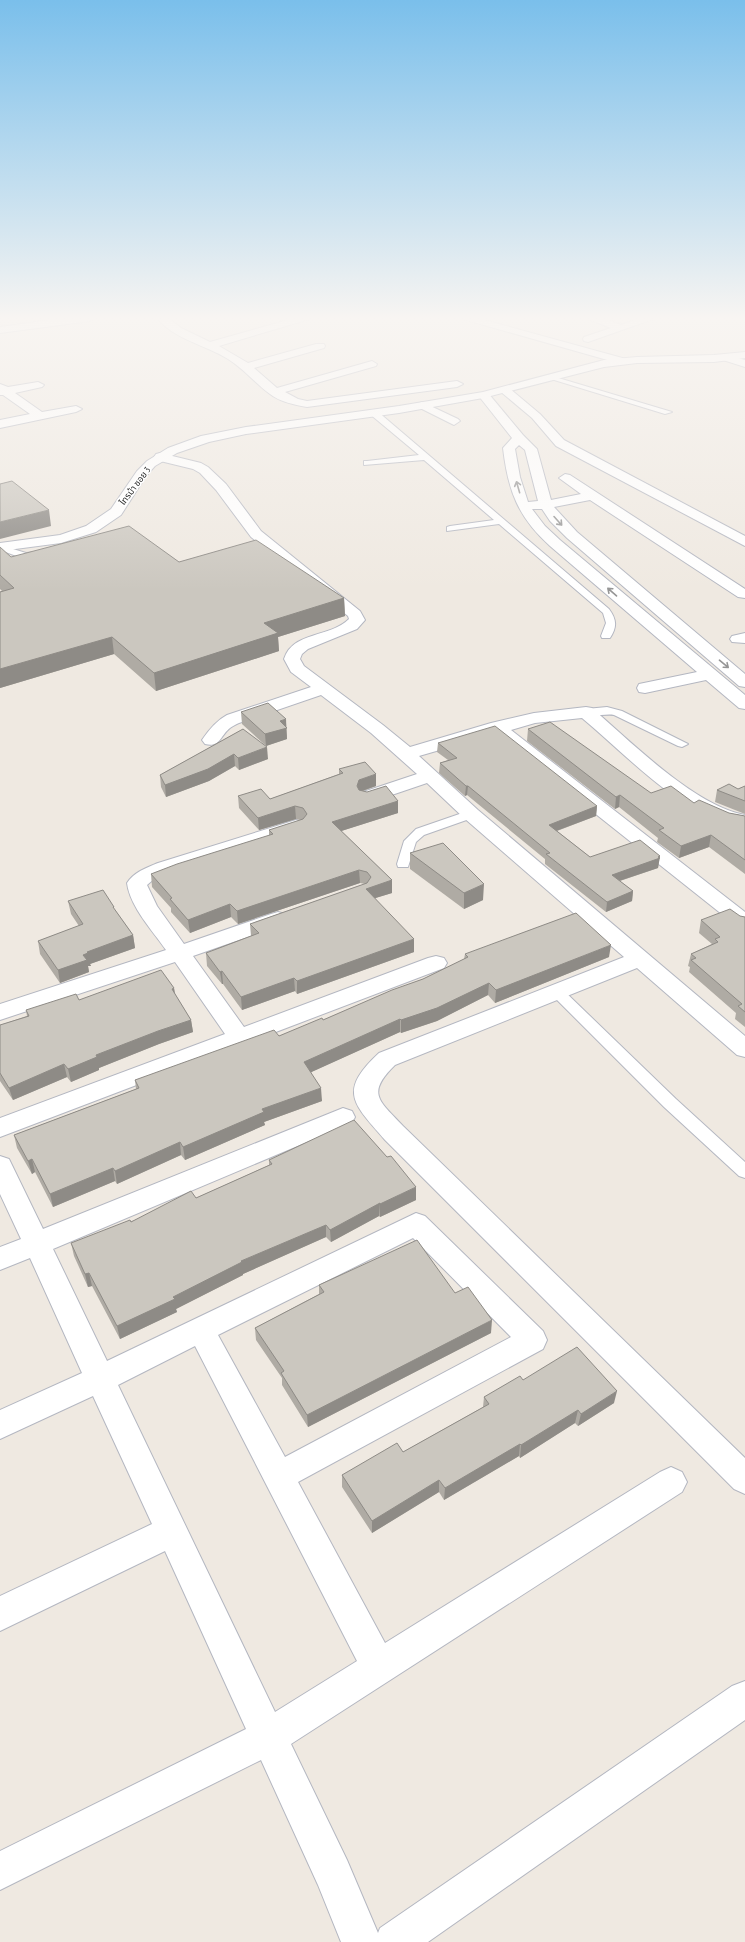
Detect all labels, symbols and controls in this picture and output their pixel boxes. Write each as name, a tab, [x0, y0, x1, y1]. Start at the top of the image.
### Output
street label: ไทรม้า ซอย 3	[116, 464, 153, 508]
one-way arrow	[514, 480, 521, 493]
one-way arrow	[553, 516, 563, 526]
one-way arrow	[607, 587, 617, 597]
one-way arrow	[719, 660, 729, 669]

